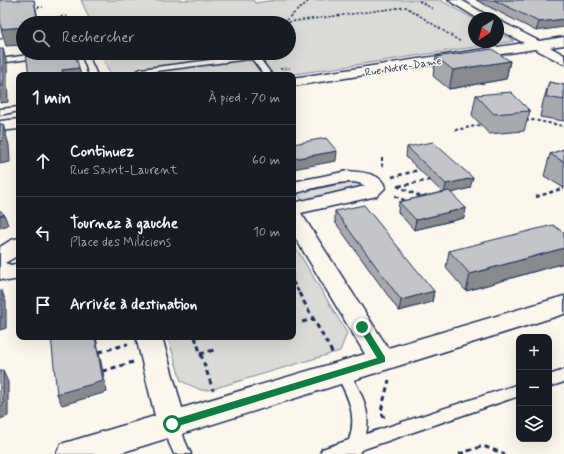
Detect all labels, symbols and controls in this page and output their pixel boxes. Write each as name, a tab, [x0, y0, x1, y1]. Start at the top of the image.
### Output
north arrow	[468, 12, 504, 48]
search box	[16, 16, 296, 60]
icon: search	[30, 27, 52, 49]
text: Rechercher	[62, 28, 135, 48]
street label: Rue Notre-Dame	[364, 54, 442, 80]
text: 1 min	[32, 87, 71, 109]
text: À pied · 70 m	[208, 90, 280, 107]
text: Continuez	[70, 142, 134, 162]
icon: ahead	[32, 150, 54, 172]
text: 60 m	[252, 152, 280, 169]
text: Rue Saint-Laurent	[70, 162, 178, 179]
text: Tournez à gauche	[70, 214, 178, 234]
icon: left	[32, 222, 54, 244]
text: 10 m	[253, 224, 280, 241]
text: Place des Miliciens	[70, 234, 171, 251]
icon: arrive	[32, 294, 54, 316]
text: Arrivée à destination	[70, 295, 197, 315]
route end	[353, 318, 371, 336]
map controls	[516, 334, 552, 442]
button: +	[516, 334, 552, 370]
button: −	[516, 370, 552, 406]
button: layers	[516, 406, 552, 442]
route start	[163, 415, 181, 433]

